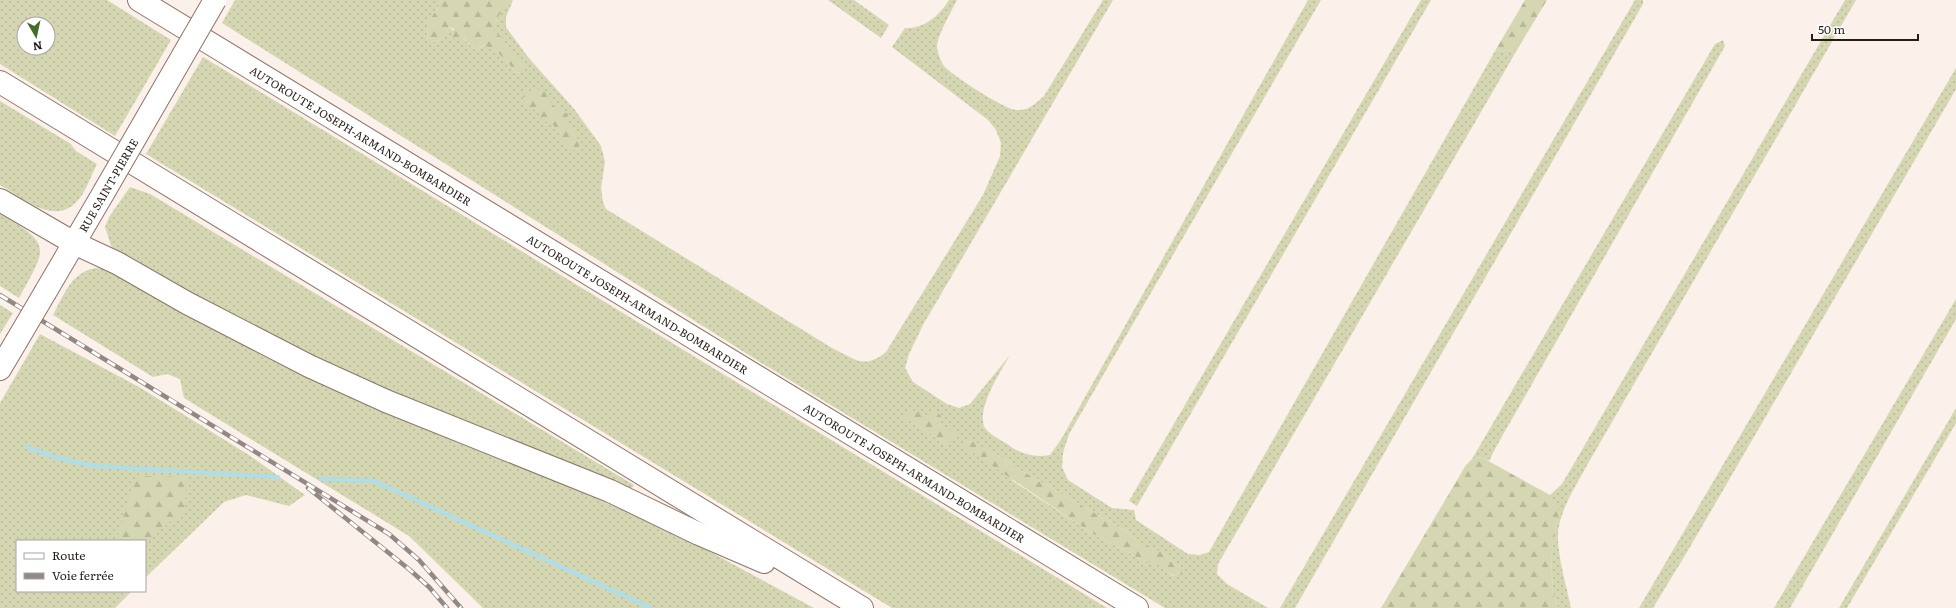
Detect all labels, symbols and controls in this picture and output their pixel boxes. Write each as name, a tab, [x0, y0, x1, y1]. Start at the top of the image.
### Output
north arrow	[16, 16, 56, 56]
scale bar	[1812, 16, 1918, 42]
text: 50 m	[1818, 20, 1845, 38]
text: N	[32, 38, 44, 55]
street label: AUTOROUTE JOSEPH-ARMAND-BOMBARDIER	[247, 62, 475, 209]
street label: RUE SAINT-PIERRE	[75, 135, 141, 235]
street label: AUTOROUTE JOSEPH-ARMAND-BOMBARDIER	[524, 230, 752, 377]
street label: AUTOROUTE JOSEPH-ARMAND-BOMBARDIER	[801, 399, 1028, 546]
legend	[16, 540, 146, 592]
text: Route	[52, 546, 86, 564]
text: Voie ferrée	[52, 566, 114, 584]

